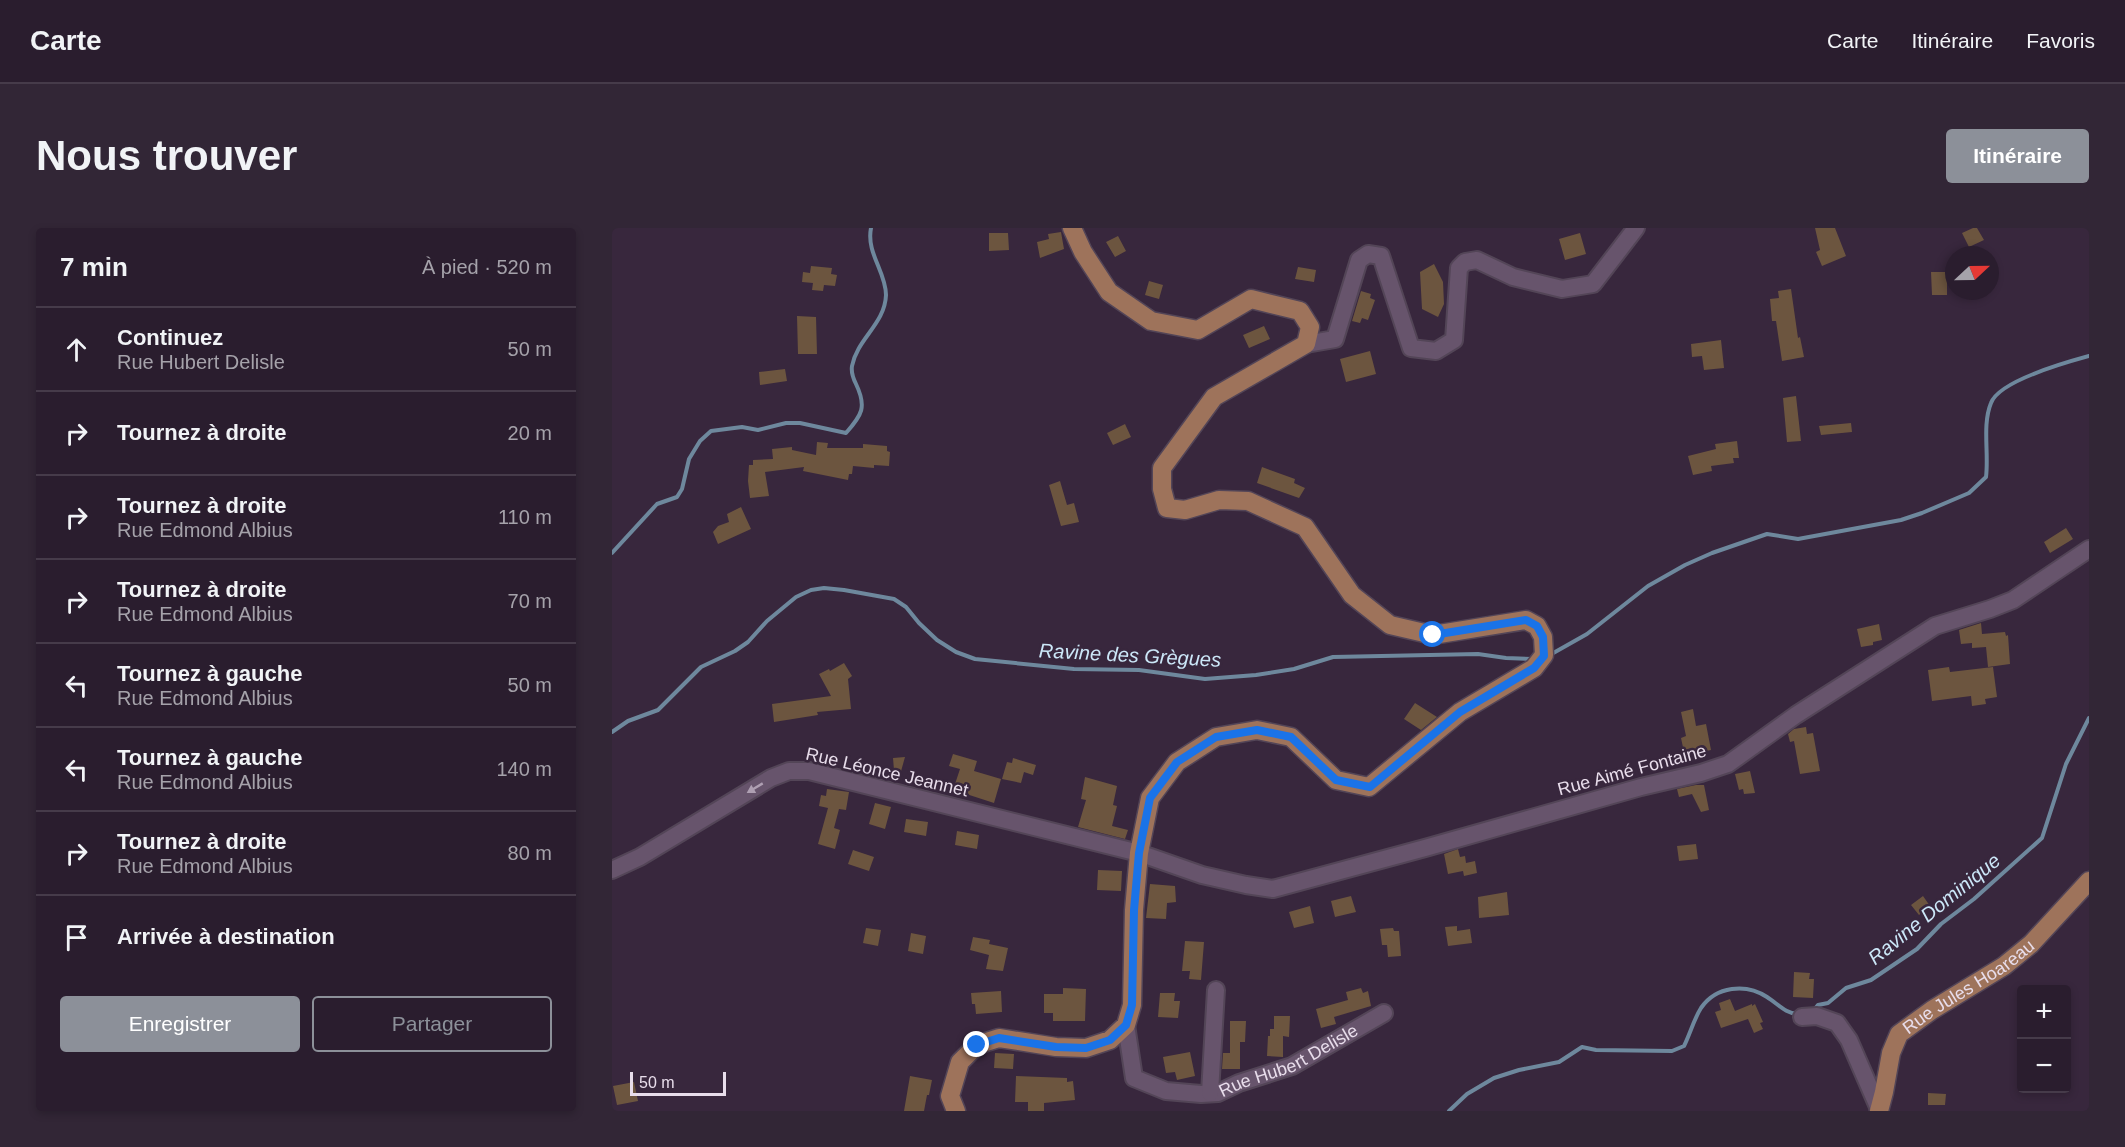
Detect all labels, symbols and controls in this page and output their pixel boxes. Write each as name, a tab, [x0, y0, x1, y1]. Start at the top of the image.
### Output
text: Carte	[30, 25, 102, 56]
text: Carte	[1827, 29, 1878, 52]
text: Itinéraire	[1911, 29, 1993, 52]
text: Favoris	[2026, 29, 2095, 52]
button: Itinéraire	[1946, 129, 2089, 183]
text: Nous trouver	[36, 132, 297, 179]
north arrow	[1945, 246, 1999, 300]
text: 7 min	[60, 252, 128, 282]
text: À pied · 520 m	[422, 256, 552, 278]
text: Continuez	[117, 325, 223, 350]
icon: ahead	[60, 333, 93, 366]
text: 50 m	[508, 338, 552, 360]
text: Rue Hubert Delisle	[117, 351, 285, 373]
icon: right	[60, 417, 93, 450]
text: Tournez à droite	[117, 420, 287, 445]
text: 20 m	[508, 422, 552, 444]
text: Tournez à droite	[117, 493, 287, 518]
icon: right	[60, 501, 93, 534]
text: 110 m	[498, 506, 552, 528]
text: Rue Edmond Albius	[117, 519, 293, 541]
text: Tournez à droite	[117, 577, 287, 602]
icon: right	[60, 585, 93, 618]
text: 70 m	[508, 590, 552, 612]
text: Rue Edmond Albius	[117, 603, 293, 625]
route start	[1419, 621, 1445, 647]
water label: Ravine des Grègues	[1038, 639, 1222, 671]
text: Tournez à gauche	[117, 661, 302, 686]
icon: left	[60, 669, 93, 702]
text: 50 m	[508, 674, 552, 696]
text: Rue Edmond Albius	[117, 687, 293, 709]
street label: Rue Aimé Fontaine	[1555, 741, 1709, 799]
street label: Rue Léonce Jeannet	[804, 744, 970, 800]
text: Tournez à gauche	[117, 745, 302, 770]
icon: left	[60, 753, 93, 786]
text: 140 m	[496, 758, 552, 780]
text: Rue Edmond Albius	[117, 771, 293, 793]
one-way arrow	[746, 783, 763, 793]
text: Tournez à droite	[117, 829, 287, 854]
icon: right	[60, 837, 93, 870]
text: 80 m	[508, 842, 552, 864]
water label: Ravine Dominique	[1864, 849, 2004, 969]
text: Rue Edmond Albius	[117, 855, 293, 877]
icon: arrive	[60, 921, 93, 954]
text: Arrivée à destination	[117, 924, 335, 949]
street label: Rue Jules Hoareau	[1899, 935, 2038, 1038]
map controls	[2017, 985, 2071, 1093]
button: +	[2017, 985, 2071, 1039]
button: Enregistrer	[60, 996, 300, 1052]
button: Partager	[312, 996, 552, 1052]
street label: Rue Hubert Delisle	[1216, 1020, 1361, 1101]
route end	[963, 1031, 989, 1057]
button: −	[2017, 1039, 2071, 1093]
scale bar	[630, 1069, 726, 1096]
text: 50 m	[639, 1074, 675, 1091]

